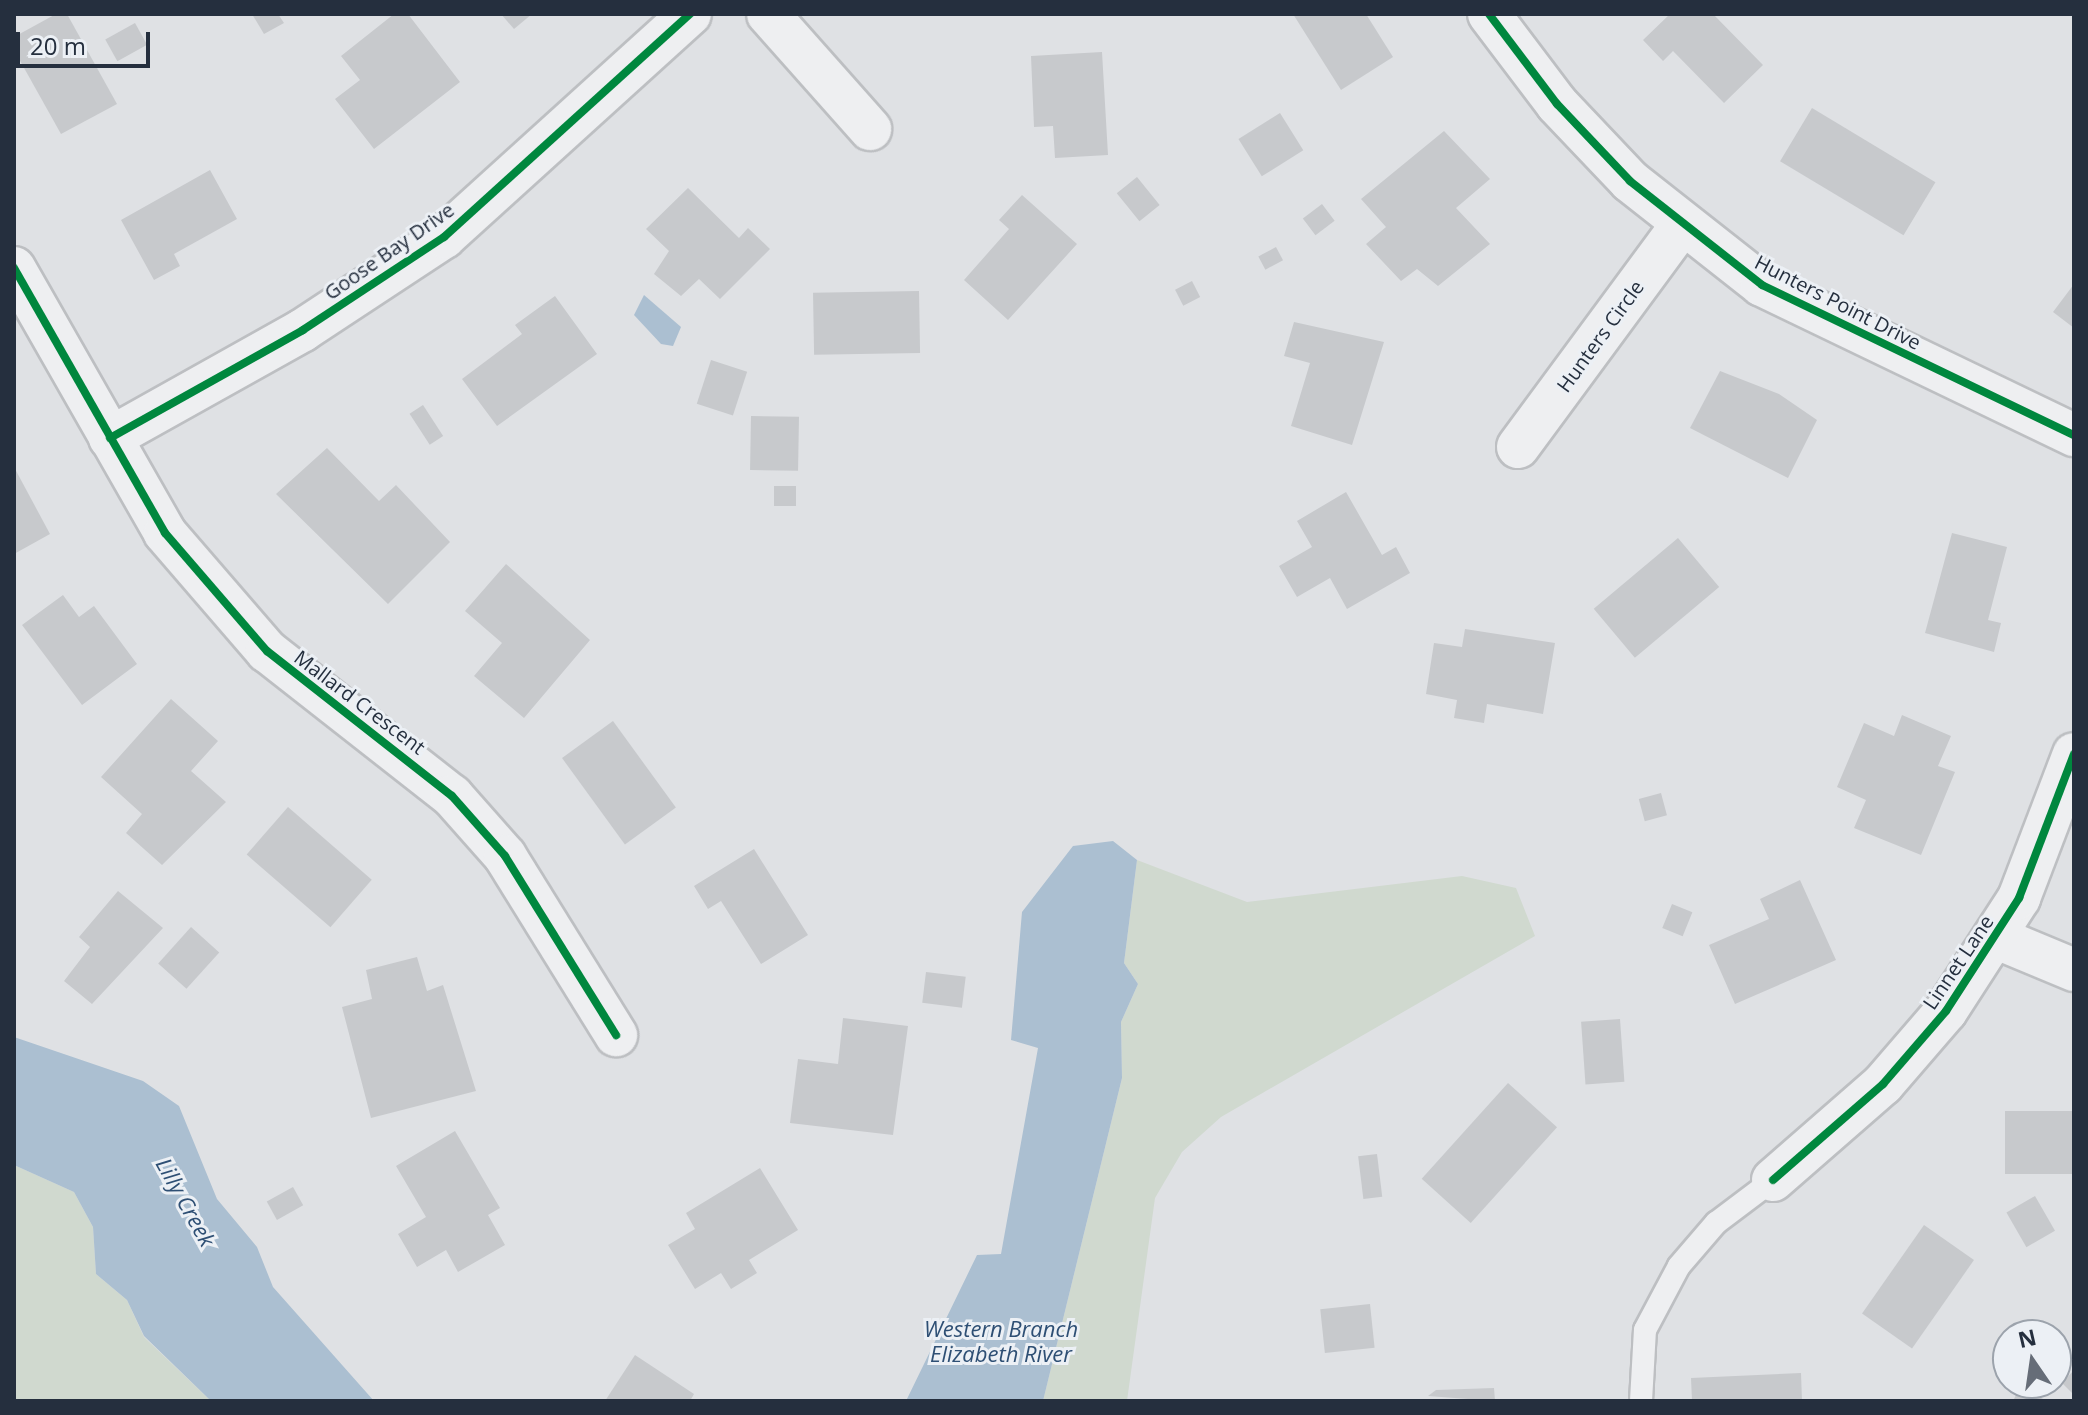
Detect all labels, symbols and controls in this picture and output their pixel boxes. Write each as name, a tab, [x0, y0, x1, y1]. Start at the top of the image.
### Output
scale bar	[20, 16, 154, 66]
text: 20 m	[30, 29, 86, 62]
street label: Goose Bay Drive	[320, 197, 458, 305]
street label: Hunters Point Drive	[1751, 250, 1925, 354]
street label: Hunters Circle	[1551, 275, 1649, 397]
street label: Mallard Crescent	[290, 645, 430, 759]
street label: Linnet Lane	[1918, 910, 1998, 1014]
water label: Lilly Creek	[151, 1153, 221, 1251]
water label: Western Branch Elizabeth River	[924, 1315, 1078, 1366]
north arrow	[1992, 1319, 2072, 1399]
text: N	[2015, 1321, 2039, 1354]

